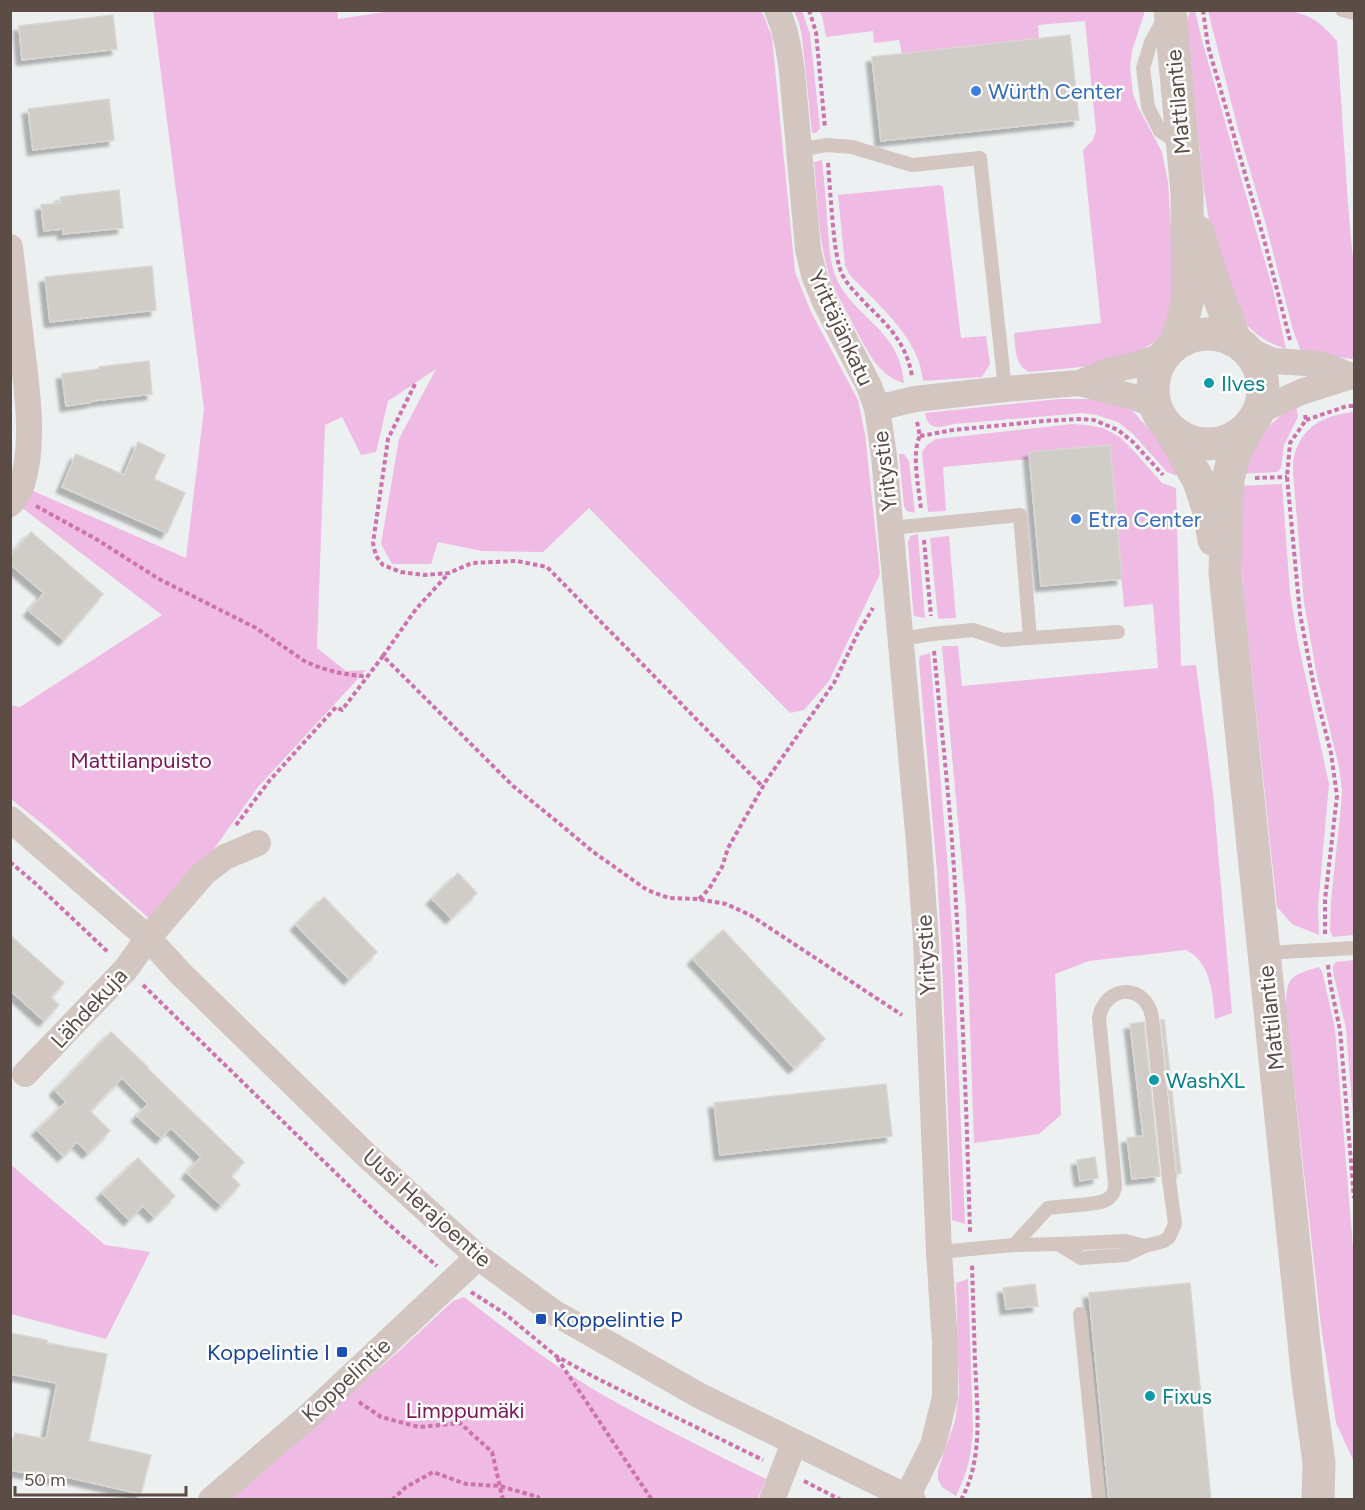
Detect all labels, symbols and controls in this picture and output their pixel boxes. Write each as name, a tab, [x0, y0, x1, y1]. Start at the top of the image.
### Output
street label: Mattilantie	[1160, 48, 1196, 156]
place label: Würth Center	[988, 78, 1123, 105]
marker: Würth Center	[969, 84, 983, 98]
street label: Yrittäjänkatu	[802, 266, 880, 390]
place label: Ilves	[1221, 370, 1265, 397]
marker: Ilves	[1202, 376, 1216, 390]
street label: Yritystie	[867, 429, 903, 513]
place label: Etra Center	[1088, 506, 1202, 533]
marker: Etra Center	[1069, 512, 1083, 526]
park label: Mattilanpuisto	[70, 747, 212, 774]
street label: Yritystie	[910, 914, 942, 996]
street label: Lähdekuja	[45, 962, 133, 1054]
street label: Mattilantie	[1252, 964, 1290, 1072]
place label: WashXL	[1166, 1067, 1245, 1094]
marker: WashXL	[1147, 1073, 1161, 1087]
street label: Uusi Herajoentie	[357, 1143, 497, 1273]
place label: Koppelintie P	[553, 1306, 683, 1333]
marker: Koppelintie P	[534, 1312, 548, 1326]
street label: Koppelintie	[296, 1332, 396, 1428]
place label: Koppelintie I	[207, 1339, 330, 1366]
marker: Koppelintie I	[335, 1345, 349, 1359]
place label: Fixus	[1162, 1383, 1212, 1410]
marker: Fixus	[1143, 1389, 1157, 1403]
park label: Limppumäki	[405, 1397, 525, 1424]
scale bar	[15, 1459, 186, 1497]
text: 50 m	[24, 1469, 66, 1491]

